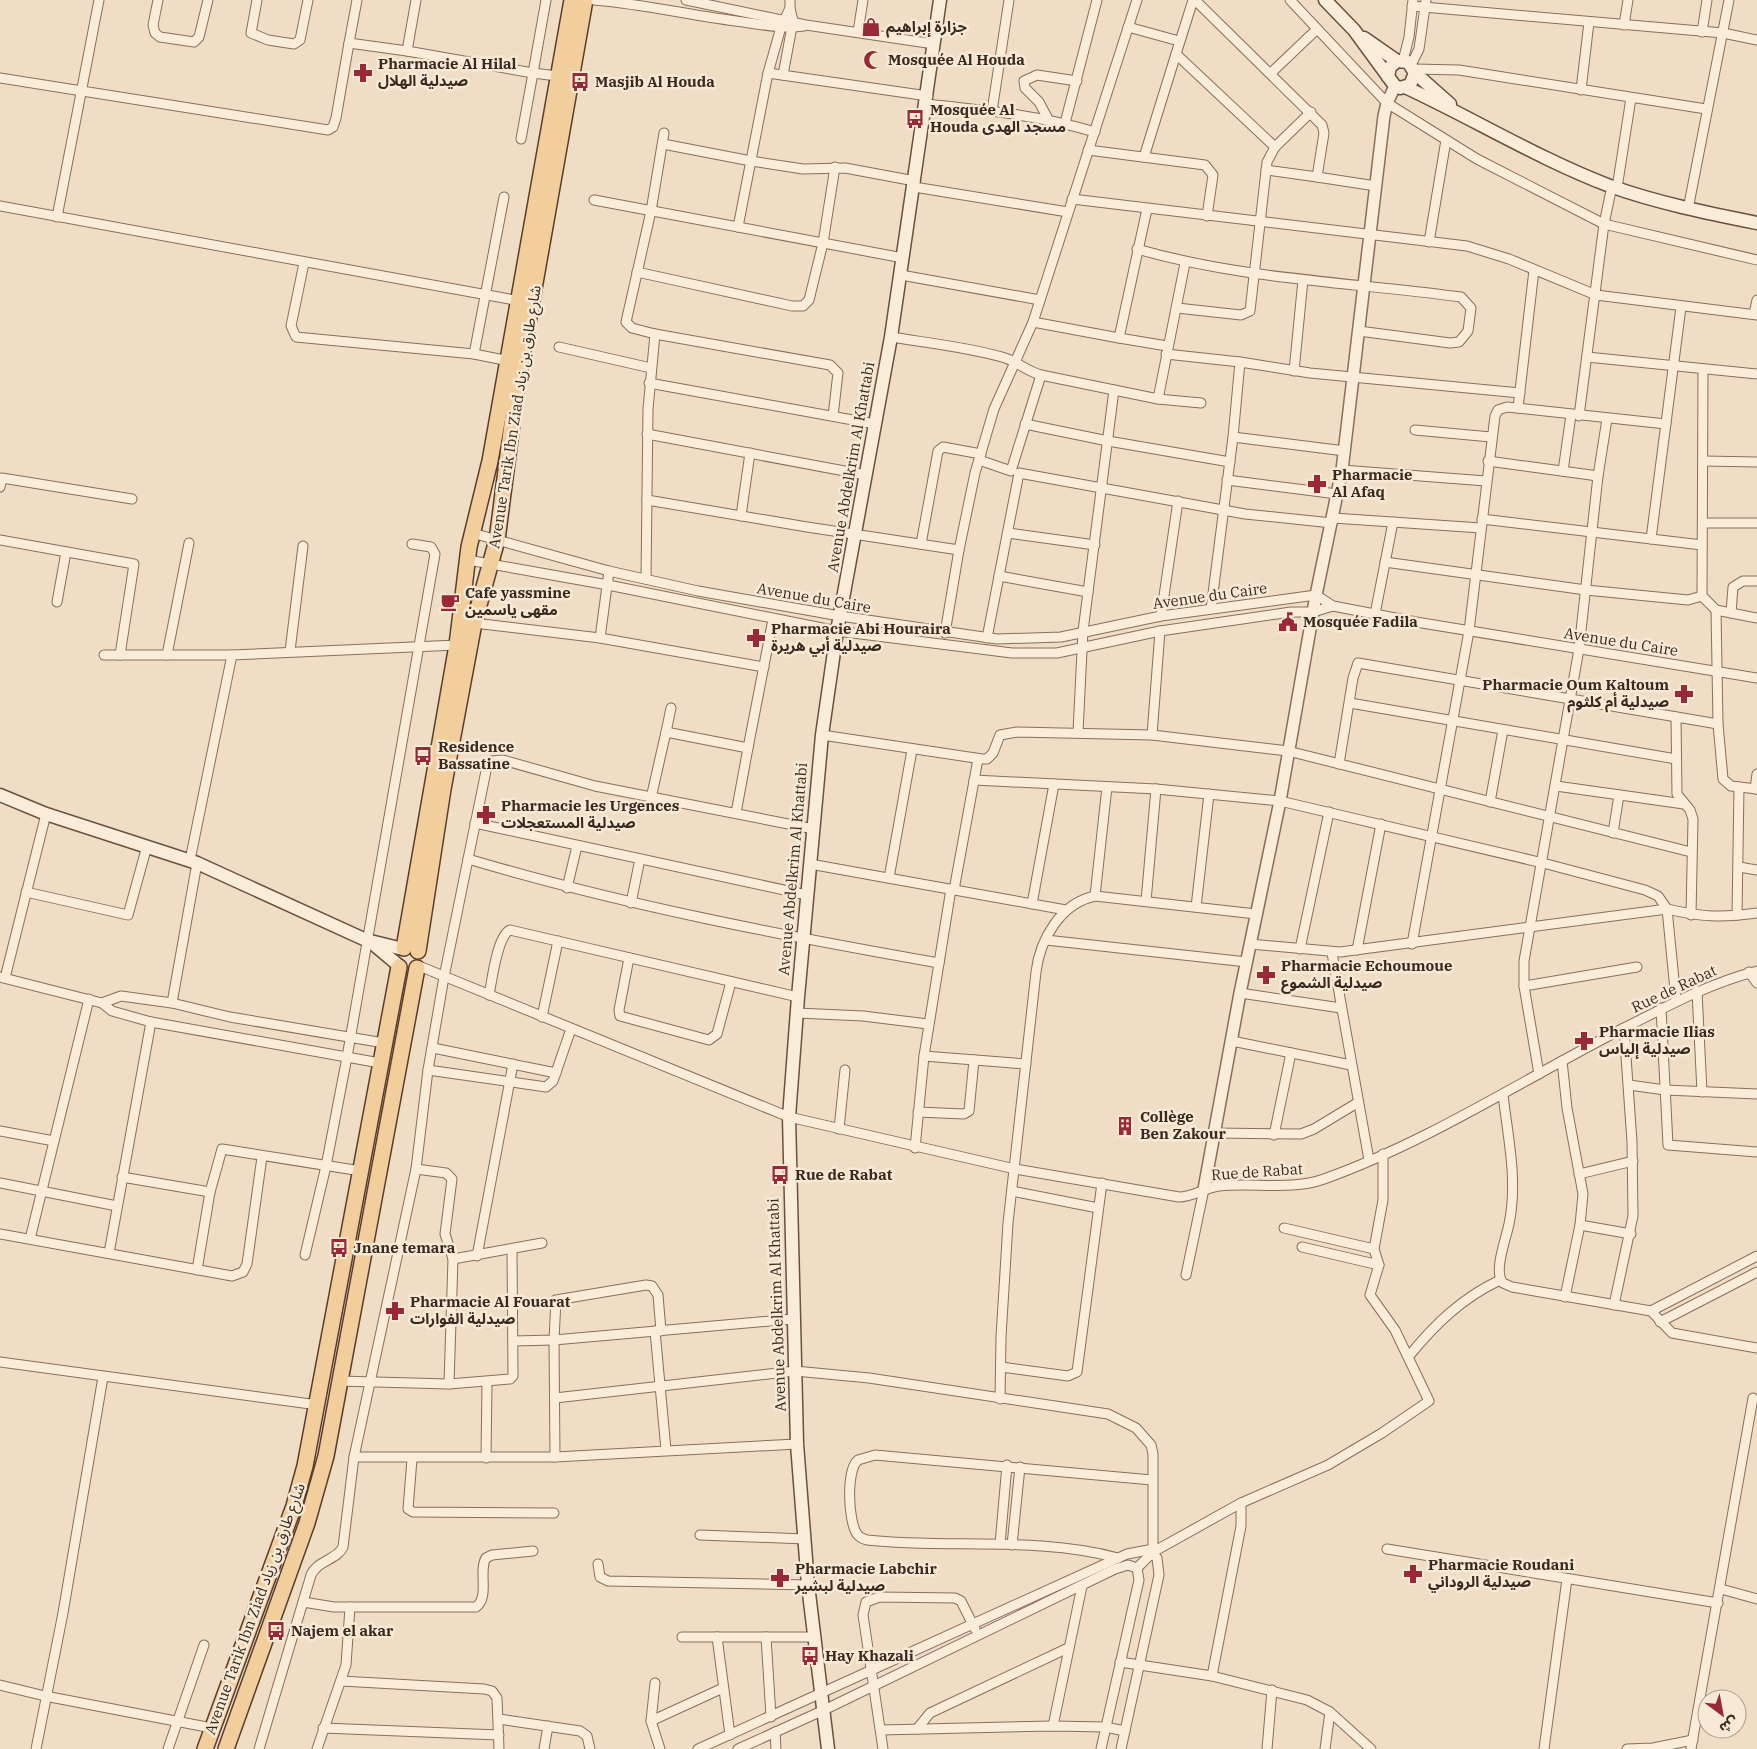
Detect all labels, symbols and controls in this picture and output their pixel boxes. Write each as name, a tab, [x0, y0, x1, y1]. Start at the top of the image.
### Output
shop icon: جزارة إبراهيم	[860, 16, 882, 38]
place label: جزارة إبراهيم	[886, 17, 968, 38]
mosque icon: Mosquée Al Houda	[862, 49, 884, 71]
place label: Mosquée Al Houda	[888, 50, 1025, 69]
place label: Pharmacie Al Hilal صيدلية الهلال	[378, 54, 517, 90]
pharmacy icon: Pharmacie Al Hilal صيدلية الهلال	[352, 62, 374, 84]
bus stop icon: Masjib Al Houda	[569, 71, 591, 93]
place label: Masjib Al Houda	[595, 72, 715, 91]
place label: Mosquée Al Houda مسجد الهدى	[930, 100, 1066, 136]
bus stop icon: Mosquée Al Houda مسجد الهدى	[904, 108, 926, 130]
street label: Avenue Tarik Ibn Ziad شارع طارق بن زياد	[484, 284, 548, 550]
street label: Avenue Abdelkrim Al Khattabi	[823, 360, 878, 574]
place label: Pharmacie Al Afaq	[1332, 465, 1413, 501]
pharmacy icon: Pharmacie Al Afaq	[1306, 473, 1328, 495]
street label: Avenue du Caire	[756, 578, 873, 617]
street label: Avenue du Caire	[1152, 578, 1268, 613]
place label: Cafe yassmine مقهى ياسمين	[465, 583, 571, 619]
cafe icon: Cafe yassmine مقهى ياسمين	[439, 591, 461, 613]
public building icon: Mosquée Fadila	[1277, 611, 1299, 633]
place label: Mosquée Fadila	[1303, 612, 1418, 631]
place label: Pharmacie Abi Houraira صيدلية أبي هريرة	[771, 619, 951, 657]
street label: Avenue du Caire	[1563, 623, 1679, 660]
pharmacy icon: Pharmacie Abi Houraira صيدلية أبي هريرة	[745, 627, 767, 649]
place label: Pharmacie Oum Kaltoum صيدلية أم كلثوم	[1482, 675, 1669, 713]
pharmacy icon: Pharmacie Oum Kaltoum صيدلية أم كلثوم	[1673, 683, 1695, 705]
place label: Residence Bassatine	[438, 737, 514, 773]
bus stop icon: Residence Bassatine	[412, 745, 434, 767]
street label: Avenue Abdelkrim Al Khattabi	[774, 762, 811, 976]
place label: Pharmacie les Urgences صيدلية المستعجلات	[501, 796, 679, 832]
pharmacy icon: Pharmacie les Urgences صيدلية المستعجلات	[475, 804, 497, 826]
place label: Pharmacie Echoumoue صيدلية الشموع	[1281, 956, 1453, 994]
street label: Rue de Rabat	[1628, 960, 1720, 1017]
pharmacy icon: Pharmacie Echoumoue صيدلية الشموع	[1255, 964, 1277, 986]
place label: Pharmacie Ilias صيدلية إلياس	[1599, 1022, 1715, 1059]
pharmacy icon: Pharmacie Ilias صيدلية إلياس	[1573, 1030, 1595, 1052]
place label: Collège Ben Zakour	[1140, 1107, 1226, 1143]
building icon: Collège Ben Zakour	[1114, 1115, 1136, 1137]
street label: Rue de Rabat	[1210, 1159, 1304, 1184]
bus stop icon: Rue de Rabat	[769, 1164, 791, 1186]
place label: Rue de Rabat	[795, 1165, 893, 1184]
street label: Avenue Abdelkrim Al Khattabi	[763, 1198, 790, 1412]
bus stop icon: Jnane temara	[328, 1237, 350, 1259]
place label: Jnane temara	[354, 1238, 456, 1257]
place label: Pharmacie Al Fouarat صيدلية الفوارات	[410, 1292, 571, 1328]
pharmacy icon: Pharmacie Al Fouarat صيدلية الفوارات	[384, 1300, 406, 1322]
street label: Avenue Tarik Ibn Ziad شارع طارق بن زياد	[200, 1480, 312, 1738]
place label: Pharmacie Roudani صيدلية الروداني	[1428, 1555, 1574, 1593]
place label: Pharmacie Labchir صيدلية لبشير	[794, 1559, 937, 1595]
pharmacy icon: Pharmacie Roudani صيدلية الروداني	[1402, 1563, 1424, 1585]
pharmacy icon: Pharmacie Labchir صيدلية لبشير	[769, 1567, 791, 1589]
bus stop icon: Najem el akar	[265, 1620, 287, 1642]
place label: Najem el akar	[291, 1621, 394, 1640]
bus stop icon: Hay Khazali	[799, 1645, 821, 1667]
place label: Hay Khazali	[825, 1646, 914, 1665]
north arrow	[1697, 1689, 1747, 1739]
text: ش	[1716, 1712, 1742, 1738]

